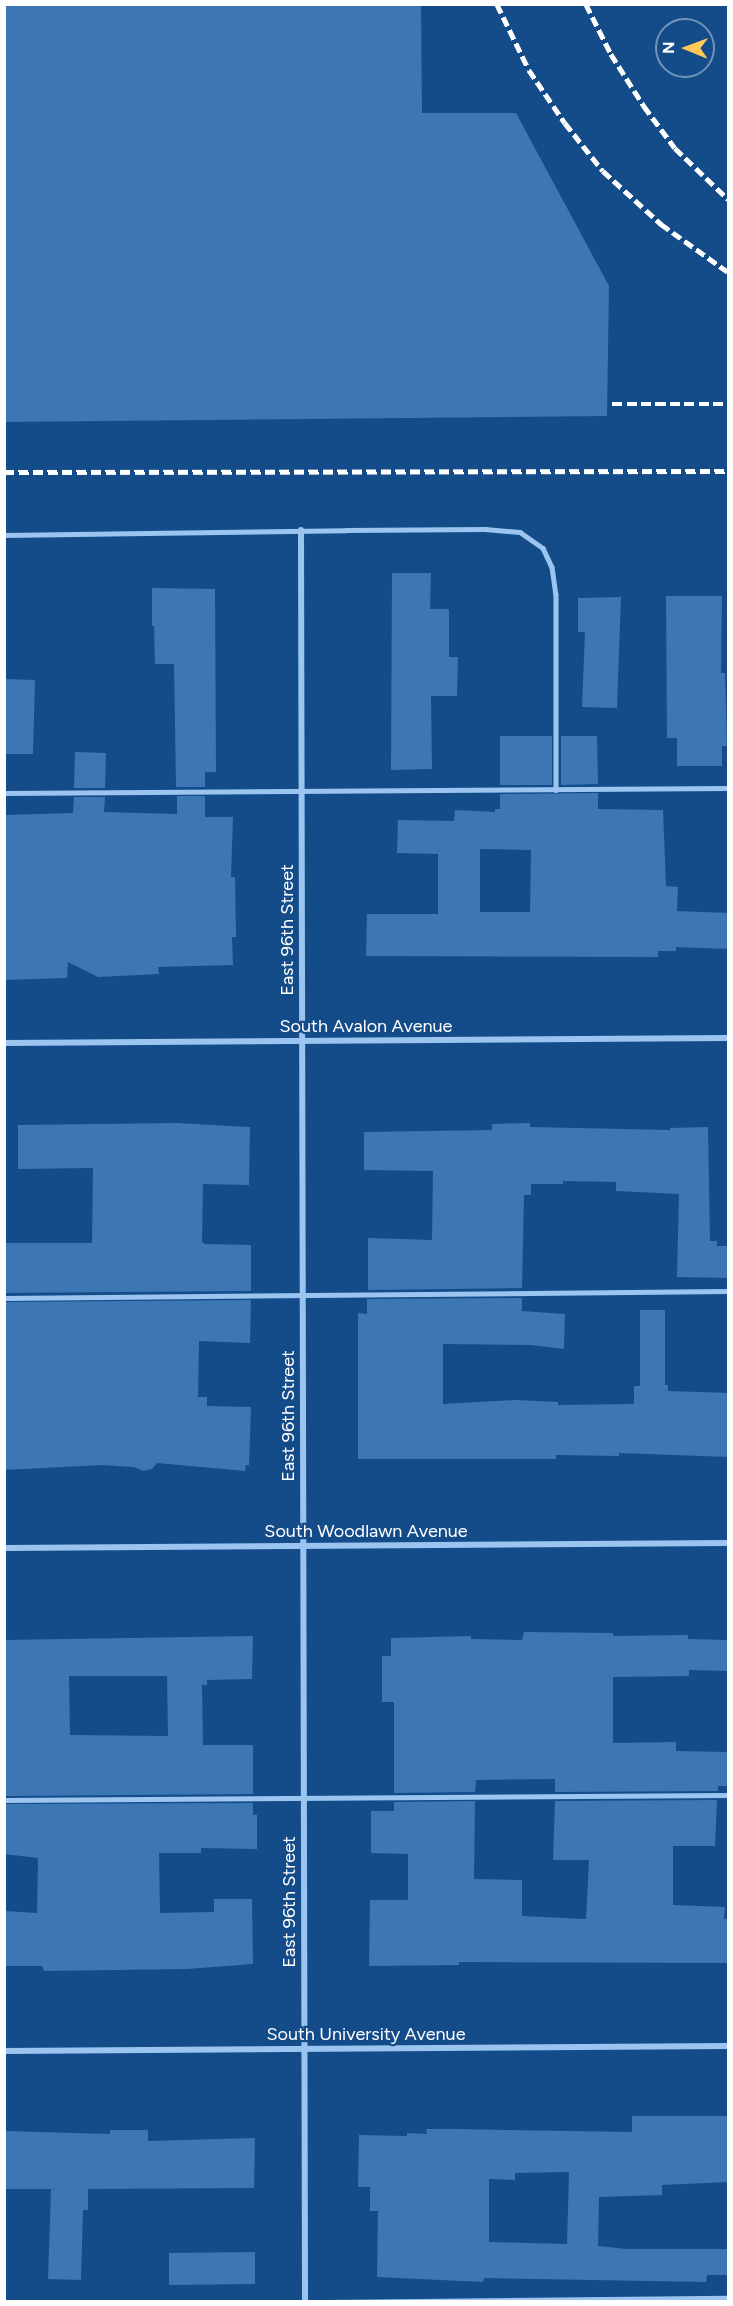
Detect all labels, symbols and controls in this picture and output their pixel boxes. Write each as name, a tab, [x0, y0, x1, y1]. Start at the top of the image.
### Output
north arrow	[655, 18, 715, 78]
text: N	[659, 41, 678, 54]
street label: East 96th Street	[276, 864, 298, 996]
street label: South Avalon Avenue	[280, 1015, 452, 1037]
street label: East 96th Street	[277, 1350, 299, 1482]
street label: South Woodlawn Avenue	[264, 1520, 468, 1542]
street label: East 96th Street	[278, 1836, 300, 1968]
street label: South University Avenue	[267, 2023, 465, 2045]

